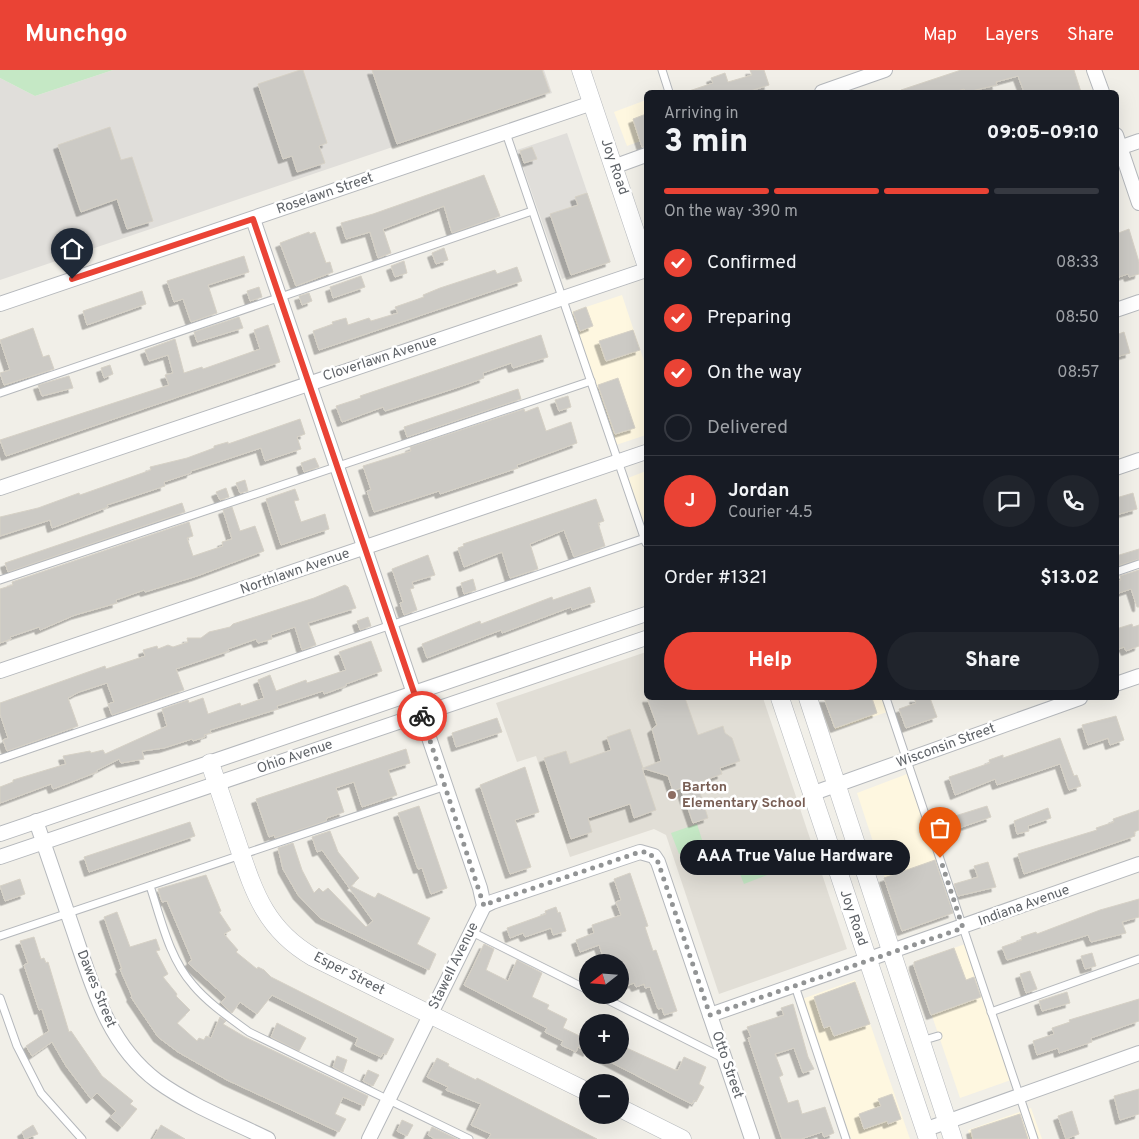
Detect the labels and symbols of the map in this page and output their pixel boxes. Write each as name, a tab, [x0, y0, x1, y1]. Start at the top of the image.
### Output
street label: Joy Road	[596, 137, 632, 197]
street label: Roselawn Street	[274, 169, 376, 219]
pin	[51, 228, 93, 279]
street label: Cloverlawn Avenue	[321, 333, 439, 385]
street label: Northlawn Avenue	[238, 545, 352, 599]
courier	[397, 691, 447, 741]
street label: Wisconsin Street	[894, 720, 998, 772]
street label: Ohio Avenue	[255, 736, 335, 778]
place label: Barton Elementary School	[682, 779, 806, 812]
marker: Barton Elementary School	[666, 789, 678, 801]
pin	[919, 807, 961, 858]
callout: AAA True Value Hardware	[680, 840, 910, 876]
street label: Indiana Avenue	[976, 882, 1072, 930]
street label: Joy Road	[835, 888, 871, 948]
street label: Stawell Avenue	[426, 920, 482, 1012]
street label: Dawes Street	[73, 948, 119, 1030]
street label: Esper Street	[310, 949, 388, 999]
north arrow	[579, 954, 629, 1004]
street label: Otto Street	[708, 1029, 746, 1101]

